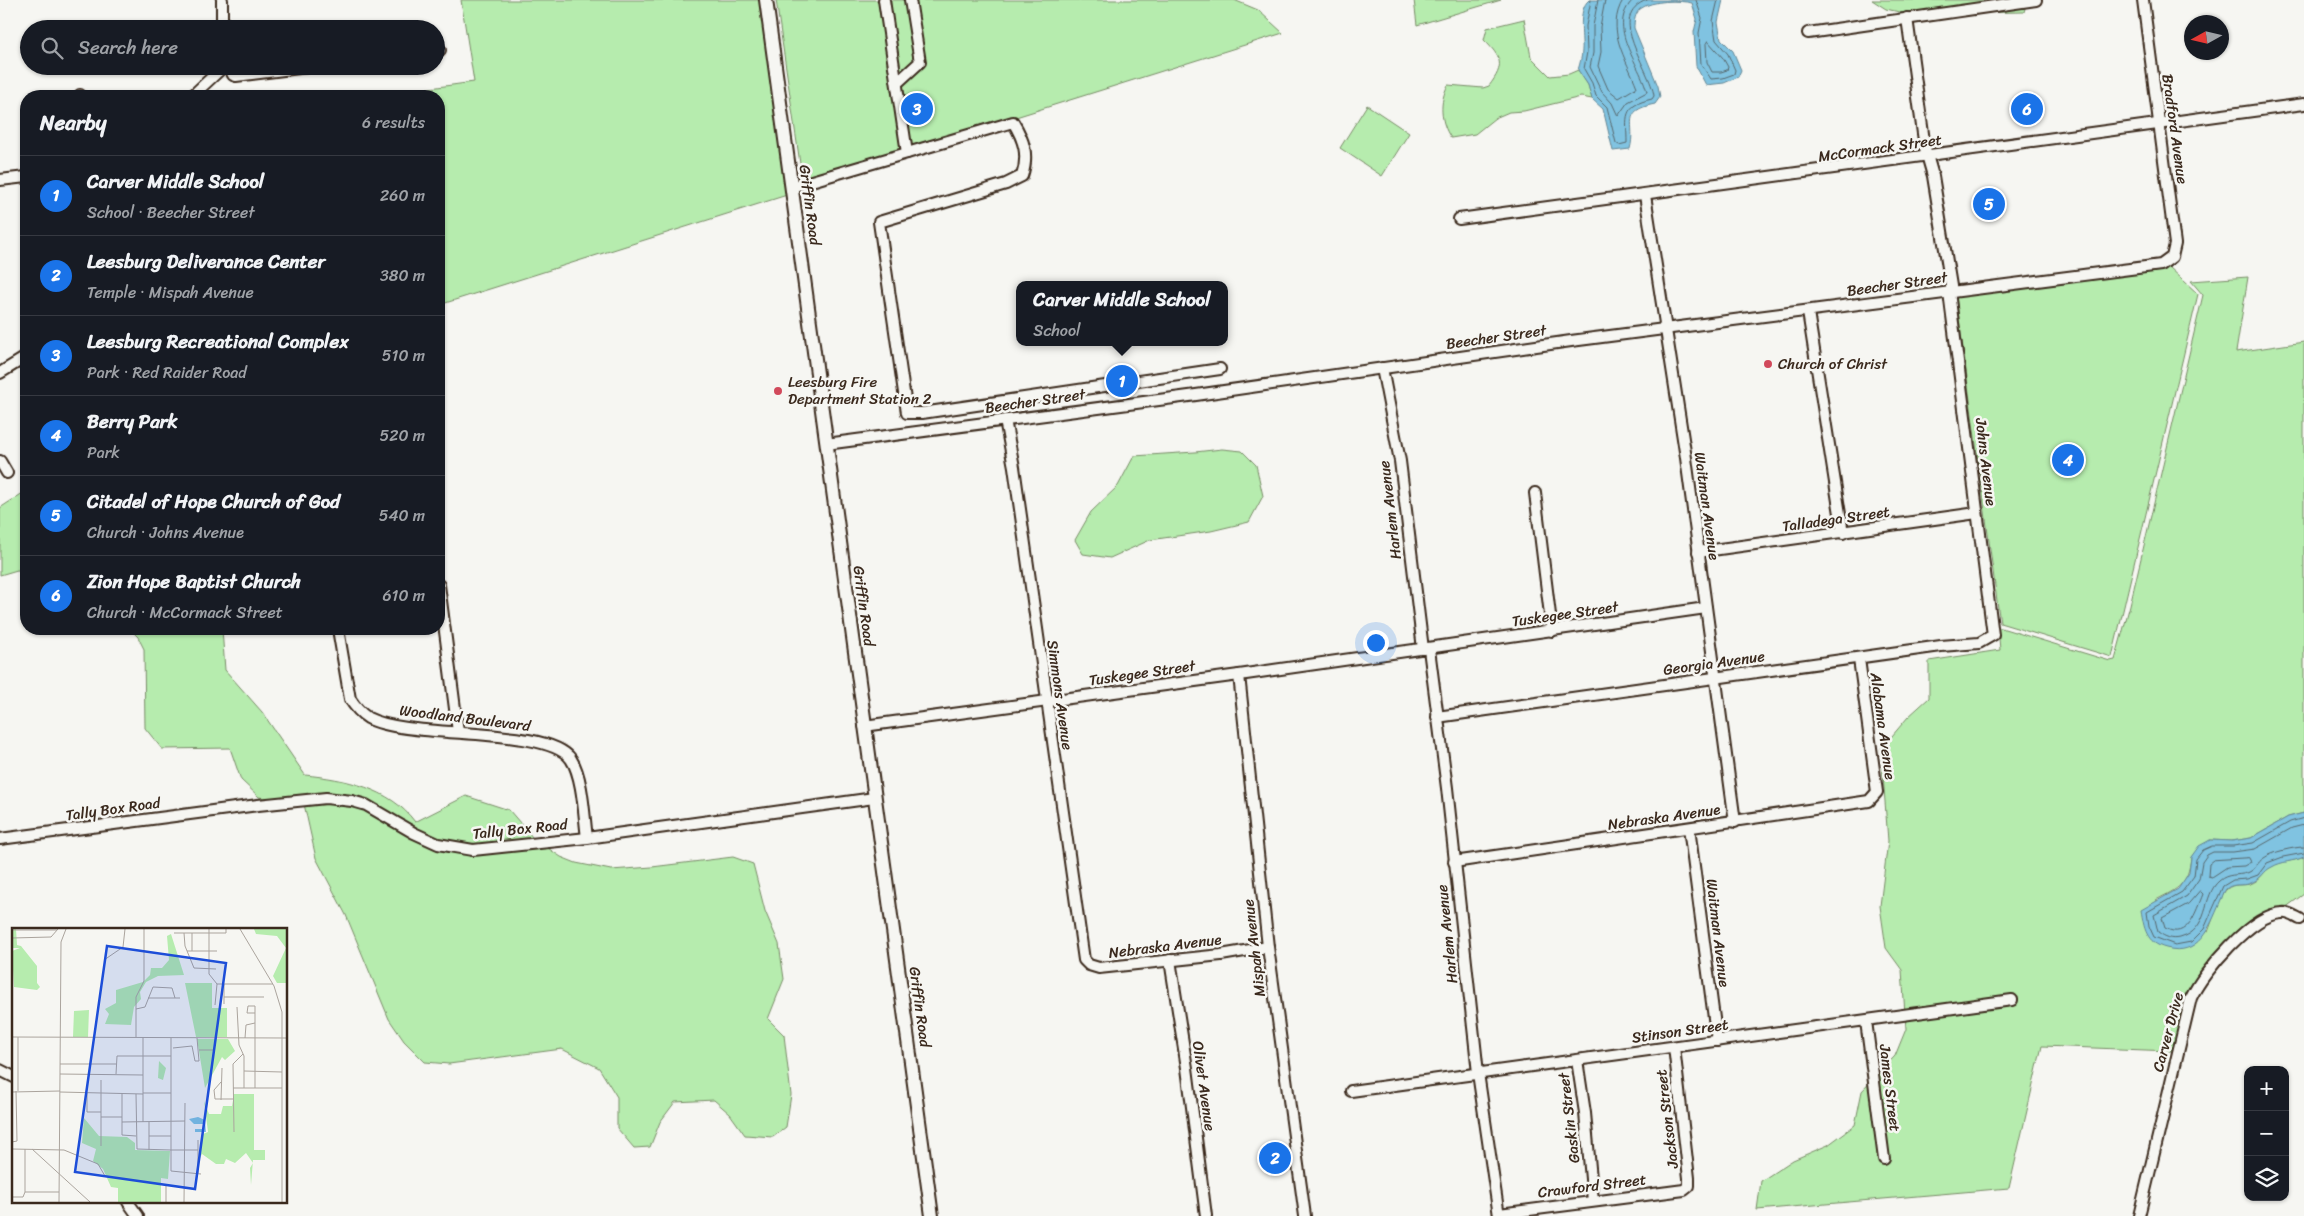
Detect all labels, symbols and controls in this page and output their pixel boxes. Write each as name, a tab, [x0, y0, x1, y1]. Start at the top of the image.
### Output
north arrow	[2184, 15, 2229, 60]
search box	[20, 20, 445, 75]
text: Search here	[78, 31, 178, 64]
icon: search	[38, 34, 66, 62]
street label: Bradford Avenue	[2154, 72, 2196, 186]
pin: 3	[901, 90, 933, 128]
pin: 6	[2011, 90, 2043, 128]
text: Nearby	[40, 104, 106, 142]
text: 6 results	[362, 108, 425, 137]
street label: McCormack Street	[1816, 126, 1944, 170]
street label: Griffin Road	[791, 163, 829, 248]
text: Carver Middle School	[87, 165, 264, 198]
text: 1	[53, 181, 59, 210]
text: 260 m	[380, 181, 425, 210]
pin: 5	[1973, 185, 2005, 223]
text: School · Beecher Street	[87, 198, 255, 227]
text: Leesburg Deliverance Center	[87, 245, 325, 278]
text: 2	[51, 261, 61, 290]
text: 380 m	[380, 261, 425, 290]
street label: Beecher Street	[1845, 264, 1950, 304]
text: Temple · Mispah Avenue	[87, 278, 254, 307]
popup	[1016, 281, 1228, 346]
text: Carver Middle School	[1033, 283, 1211, 316]
text: School	[1033, 316, 1081, 345]
street label: Beecher Street	[1444, 317, 1549, 357]
text: Leesburg Recreational Complex	[87, 325, 349, 358]
text: 3	[52, 341, 60, 370]
text: 510 m	[382, 341, 425, 370]
place label: Church of Christ	[1778, 351, 1888, 377]
text: Park · Red Raider Road	[87, 358, 247, 387]
marker: Church of Christ	[1762, 358, 1774, 370]
pin: 1	[1106, 362, 1138, 400]
place label: Leesburg Fire Department Station 2	[788, 369, 932, 412]
street label: Beecher Street	[983, 381, 1088, 421]
marker: Leesburg Fire Department Station 2	[772, 385, 784, 397]
text: Berry Park	[87, 405, 178, 438]
street label: Johns Avenue	[1968, 415, 2004, 508]
text: 4	[51, 421, 61, 450]
text: 520 m	[379, 421, 425, 450]
text: Park	[87, 438, 120, 467]
pin: 4	[2052, 441, 2084, 479]
street label: Waitman Avenue	[1687, 450, 1727, 562]
street label: Harlem Avenue	[1371, 459, 1409, 561]
text: Citadel of Hope Church of God	[87, 485, 340, 518]
street label: Talladega Street	[1781, 499, 1892, 539]
text: 5	[51, 501, 61, 530]
text: 540 m	[379, 501, 425, 530]
text: Church · Johns Avenue	[87, 518, 244, 547]
street label: Griffin Road	[845, 564, 883, 649]
text: Zion Hope Baptist Church	[87, 565, 301, 598]
text: 6	[51, 581, 61, 610]
text: 610 m	[382, 581, 425, 610]
street label: Tuskegee Street	[1510, 594, 1621, 634]
text: Church · McCormack Street	[87, 598, 283, 627]
your location	[1363, 630, 1389, 656]
street label: Simmons Avenue	[1039, 638, 1081, 752]
street label: Georgia Avenue	[1662, 643, 1767, 683]
street label: Tuskegee Street	[1087, 653, 1198, 693]
street label: Alabama Avenue	[1862, 670, 1903, 781]
street label: Woodland Boulevard	[398, 697, 533, 739]
street label: Tally Box Road	[64, 789, 163, 829]
street label: Nebraska Avenue	[1606, 796, 1722, 838]
street label: Tally Box Road	[471, 811, 570, 847]
street label: Waitman Avenue	[1698, 877, 1738, 989]
street label: Harlem Avenue	[1429, 883, 1465, 985]
street label: Mispah Avenue	[1235, 897, 1273, 998]
street label: Nebraska Avenue	[1107, 926, 1223, 966]
inset map	[12, 928, 288, 1204]
street label: Griffin Road	[901, 965, 939, 1050]
street label: Carver Drive	[2145, 989, 2191, 1075]
street label: Stinson Street	[1630, 1011, 1731, 1051]
street label: Olivet Avenue	[1185, 1039, 1223, 1133]
street label: James Street	[1872, 1042, 1908, 1134]
map controls	[2244, 1066, 2289, 1201]
button: +	[2244, 1066, 2289, 1111]
street label: Jackson Street	[1648, 1068, 1686, 1171]
street label: Gaskin Street	[1550, 1070, 1587, 1165]
button: −	[2244, 1111, 2289, 1156]
pin: 2	[1259, 1139, 1291, 1177]
button: layers	[2244, 1156, 2289, 1201]
street label: Crawford Street	[1536, 1166, 1648, 1206]

